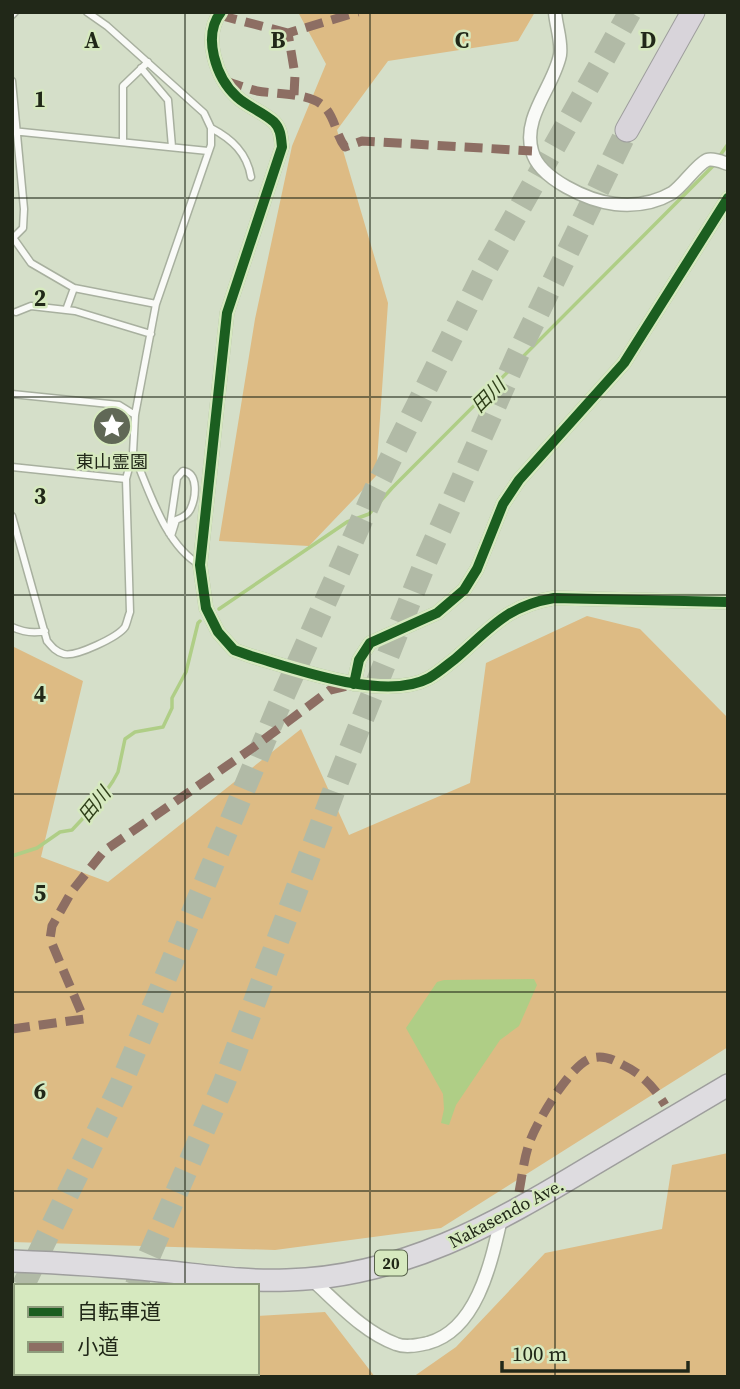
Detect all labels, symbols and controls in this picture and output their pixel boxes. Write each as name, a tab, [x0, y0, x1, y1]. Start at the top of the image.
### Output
text: A	[84, 24, 100, 56]
text: B	[271, 24, 286, 56]
text: C	[455, 24, 469, 56]
text: D	[640, 24, 656, 56]
text: 1	[34, 83, 46, 115]
text: 2	[34, 282, 46, 314]
water label: 田川	[465, 371, 512, 418]
place icon: 東山霊園	[91, 405, 133, 447]
place label: 東山霊園	[76, 449, 148, 474]
text: 3	[34, 480, 46, 512]
text: 4	[34, 678, 46, 710]
water label: 田川	[72, 780, 117, 827]
text: 5	[34, 877, 46, 909]
text: 6	[34, 1075, 46, 1107]
street label: Nakasendo Ave.	[444, 1172, 568, 1254]
road number: 20	[375, 1250, 407, 1275]
legend	[14, 1284, 259, 1375]
text: 自転車道	[77, 1297, 161, 1326]
scale bar	[502, 1330, 688, 1374]
text: 小道	[77, 1332, 119, 1361]
text: 100 m	[512, 1339, 567, 1368]

